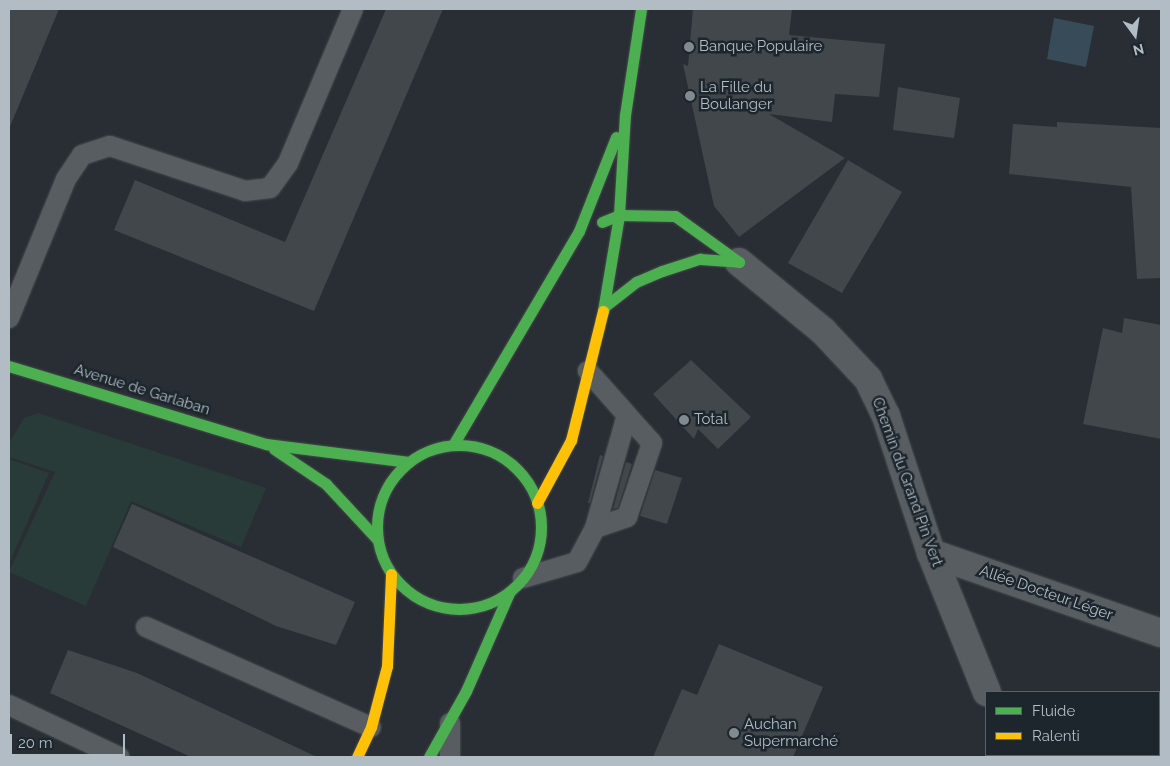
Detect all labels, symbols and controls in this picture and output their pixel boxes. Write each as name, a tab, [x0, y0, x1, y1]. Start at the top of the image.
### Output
north arrow	[1110, 10, 1160, 60]
place label: Banque Populaire	[699, 38, 822, 56]
text: N	[1132, 40, 1146, 59]
marker: Banque Populaire	[683, 41, 695, 53]
place label: La Fille du Boulanger	[700, 78, 772, 113]
marker: La Fille du Boulanger	[684, 90, 696, 102]
street label: Avenue de Garlaban	[72, 361, 212, 419]
street label: Chemin du Grand Pin Vert	[868, 395, 946, 569]
place label: Total	[694, 411, 728, 429]
marker: Total	[678, 414, 690, 426]
street label: Allée Docteur Léger	[977, 562, 1115, 624]
legend	[985, 691, 1160, 756]
text: Fluide	[1032, 702, 1075, 720]
place label: Auchan Supermarché	[744, 715, 838, 750]
scale bar	[12, 724, 128, 756]
marker: Auchan Supermarché	[728, 727, 740, 739]
text: Ralenti	[1032, 727, 1080, 745]
text: 20 m	[18, 734, 53, 752]

